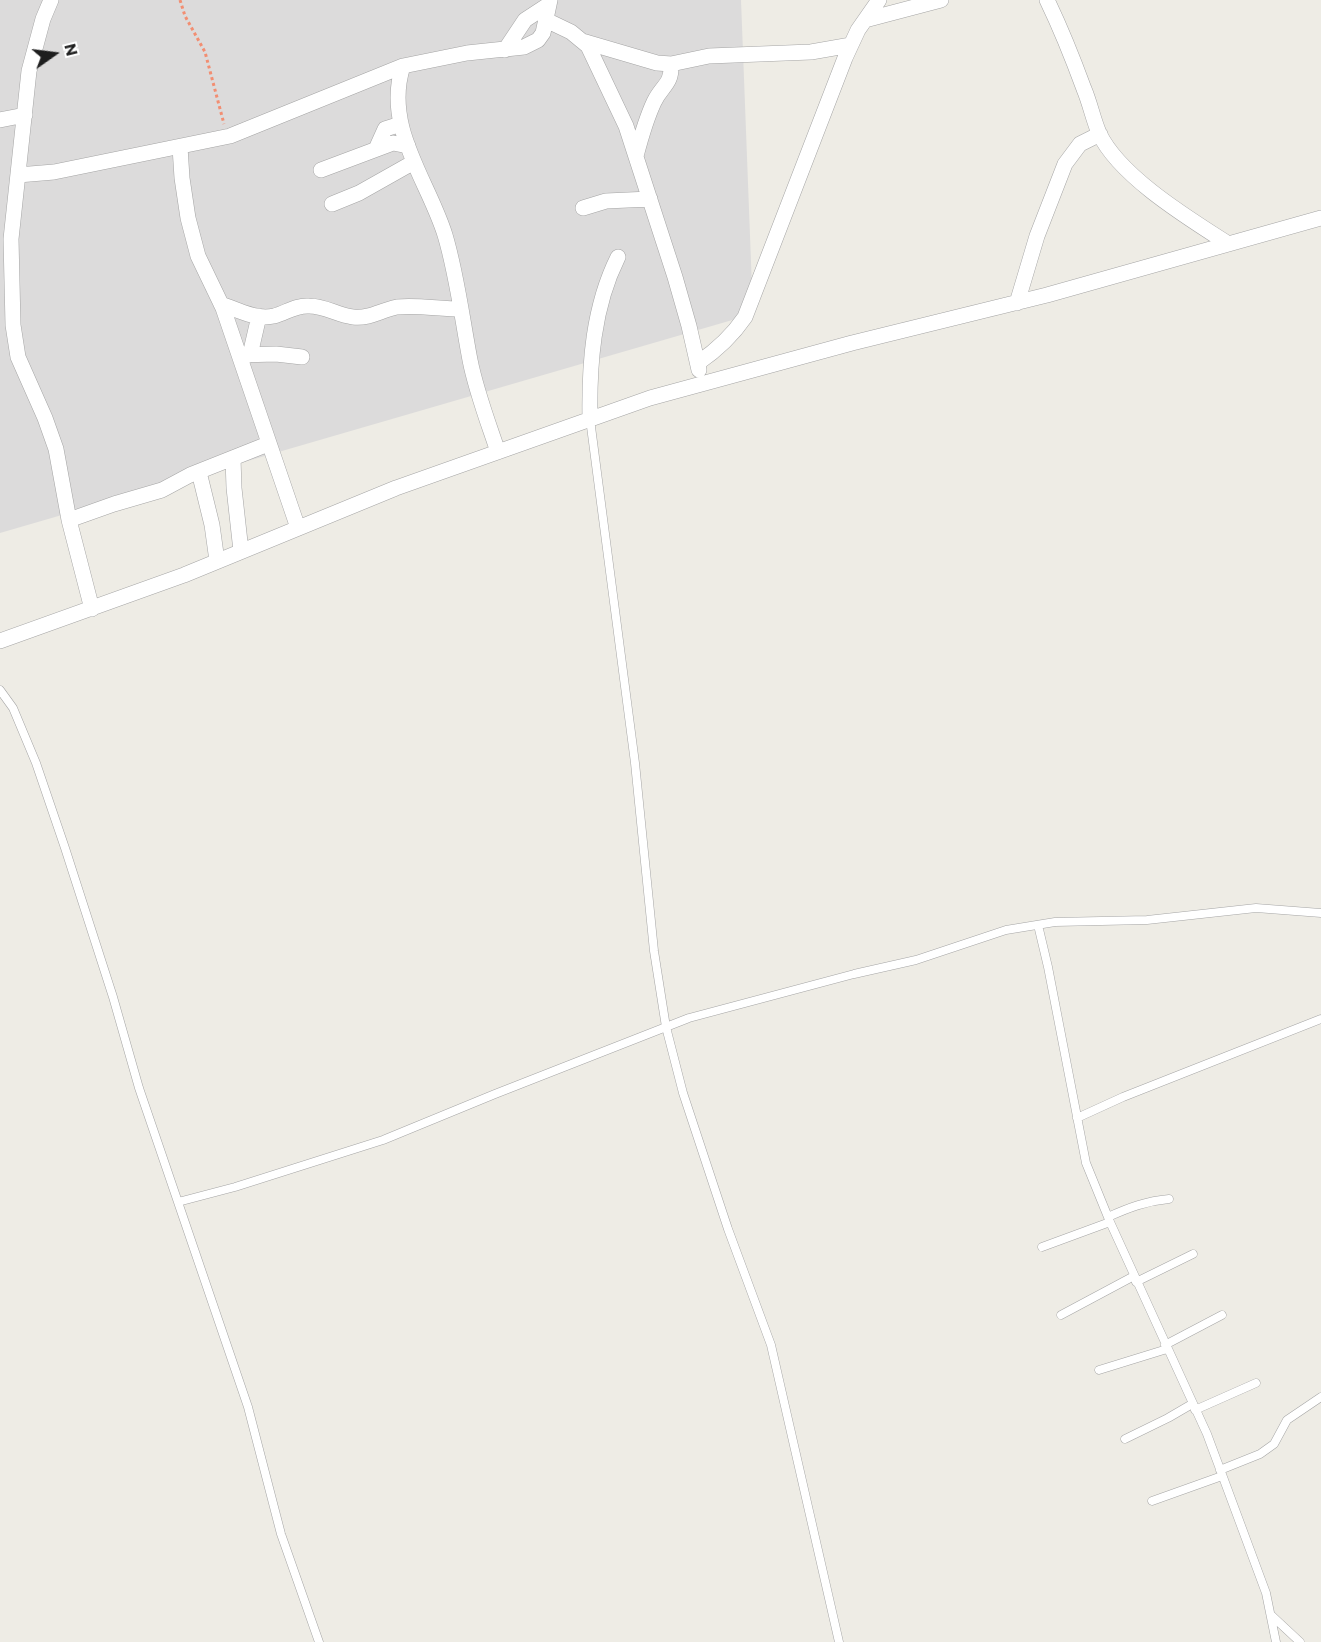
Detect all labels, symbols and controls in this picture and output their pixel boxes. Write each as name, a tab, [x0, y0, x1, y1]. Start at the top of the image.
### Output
north arrow	[24, 24, 84, 84]
text: N	[61, 41, 83, 58]

